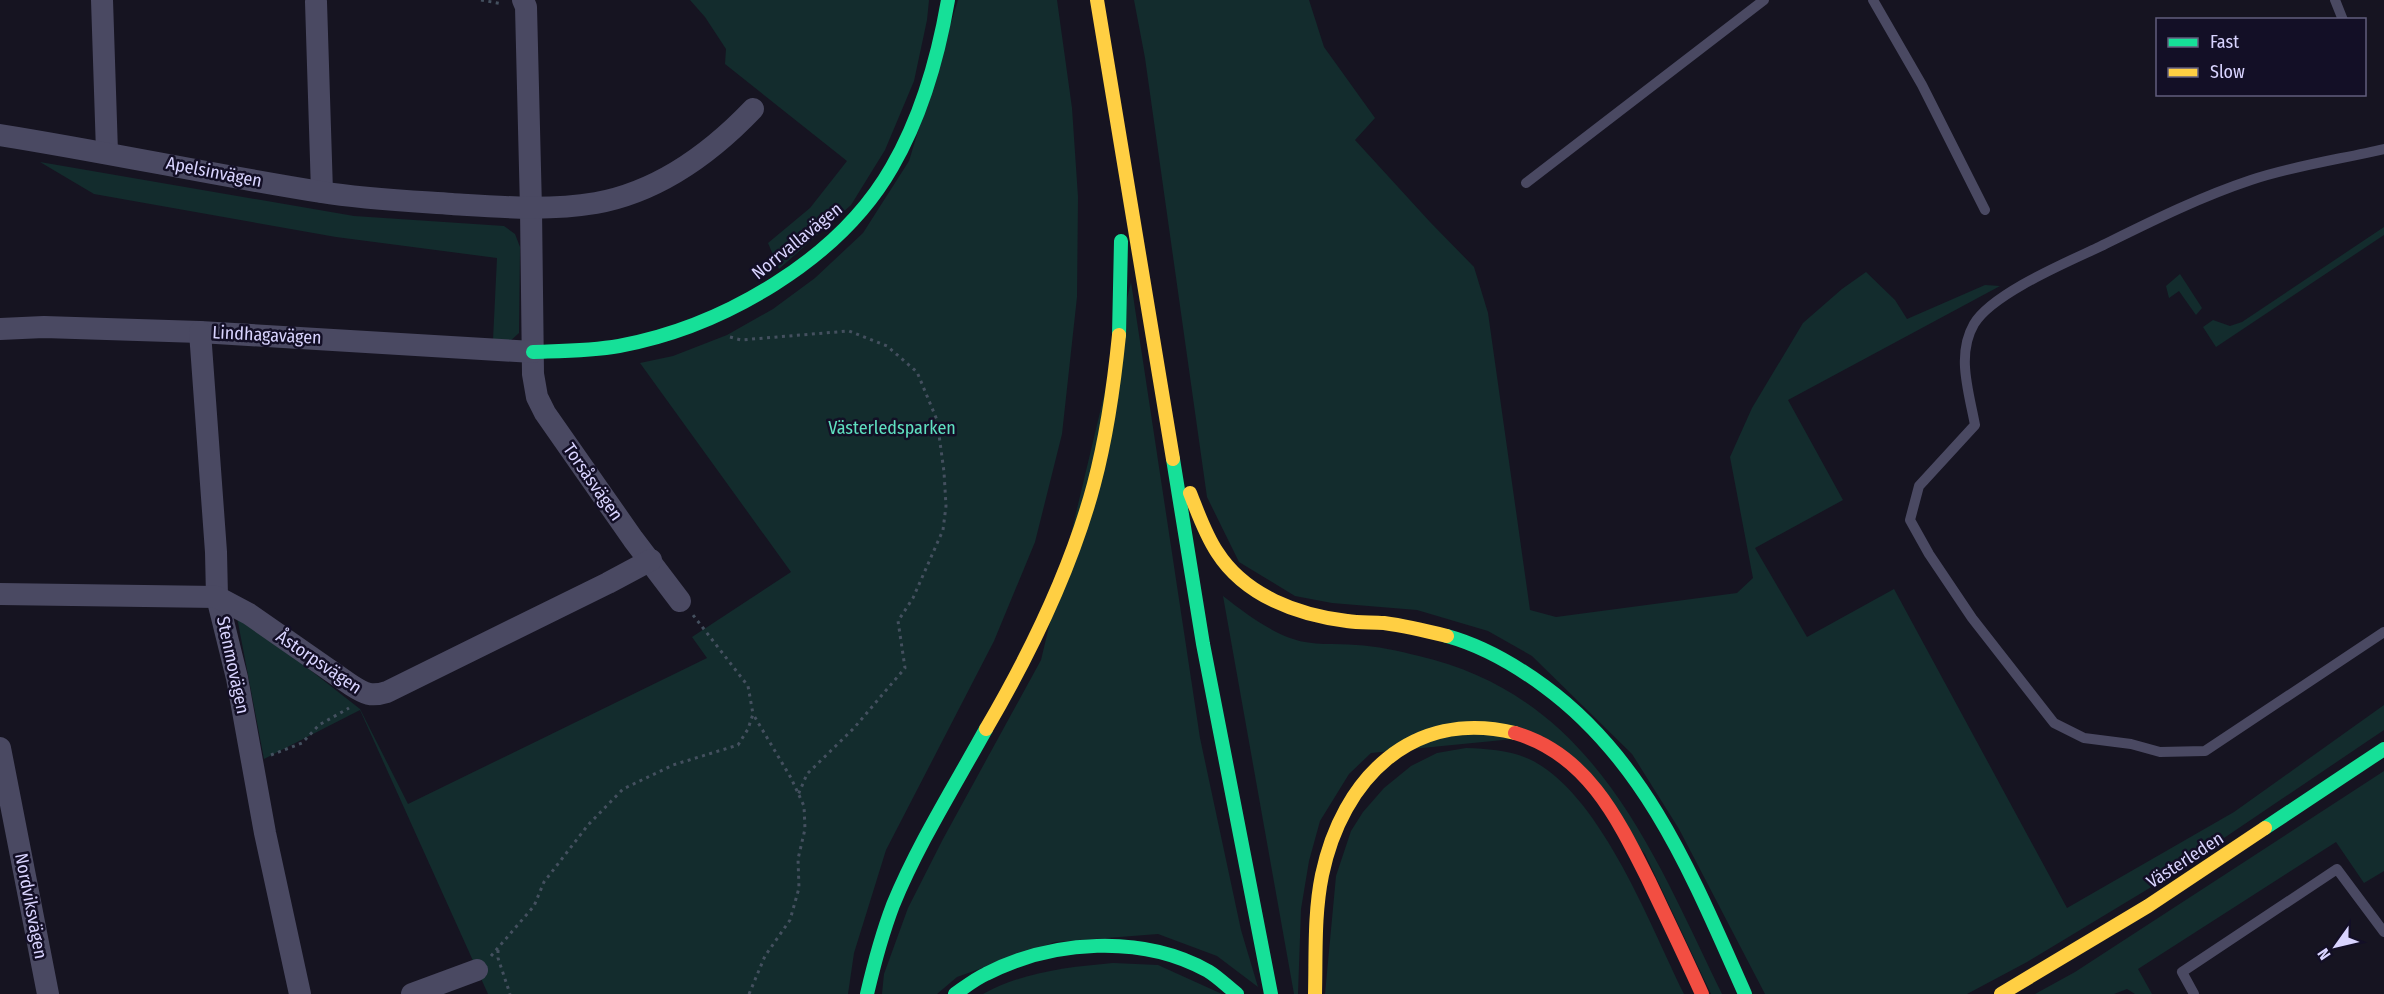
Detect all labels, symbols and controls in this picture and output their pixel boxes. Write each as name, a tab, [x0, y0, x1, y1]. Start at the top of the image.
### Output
legend	[2156, 18, 2366, 96]
text: Fast	[2210, 31, 2239, 53]
text: Slow	[2210, 61, 2245, 83]
street label: Apelsinvägen	[164, 152, 264, 192]
street label: Norrvallavägen	[747, 198, 847, 284]
street label: Lindhagavägen	[212, 321, 322, 349]
park label: Västerledsparken	[828, 417, 956, 439]
street label: Torsåsvägen	[558, 439, 628, 525]
street label: Stenmovägen	[212, 614, 254, 716]
street label: Åstorpsvägen	[272, 625, 367, 699]
street label: Västerleden	[2142, 827, 2228, 893]
street label: Nordviksvägen	[10, 851, 52, 961]
north arrow	[2306, 916, 2366, 976]
text: N	[2313, 945, 2335, 963]

